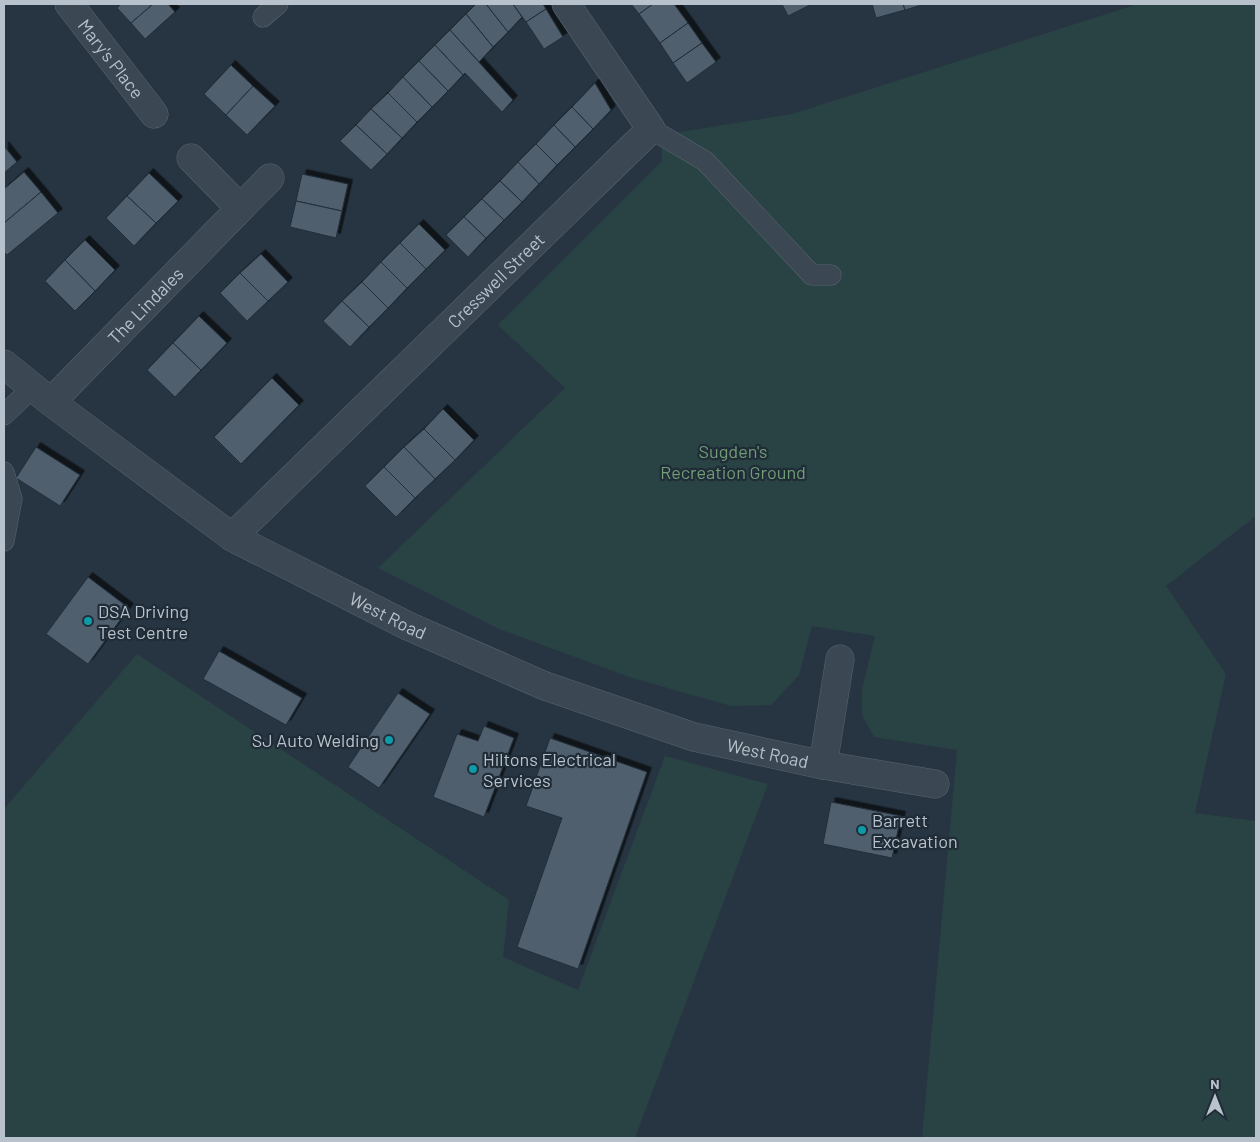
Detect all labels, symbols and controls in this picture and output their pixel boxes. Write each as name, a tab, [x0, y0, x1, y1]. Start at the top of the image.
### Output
street label: Mary's Place	[74, 14, 149, 103]
street label: Cresswell Street	[443, 228, 549, 332]
street label: The Lindales	[103, 262, 188, 348]
park label: Sugden's Recreation Ground	[660, 440, 806, 483]
street label: West Road	[346, 587, 430, 644]
place label: DSA Driving Test Centre	[98, 600, 189, 643]
marker: DSA Driving Test Centre	[82, 615, 94, 627]
place label: SJ Auto Welding	[252, 729, 379, 751]
street label: West Road	[725, 733, 811, 773]
marker: SJ Auto Welding	[383, 734, 395, 746]
place label: Hiltons Electrical Services	[483, 748, 616, 791]
marker: Hiltons Electrical Services	[467, 763, 479, 775]
place label: Barrett Excavation	[872, 809, 958, 852]
marker: Barrett Excavation	[856, 824, 868, 836]
north arrow	[1190, 1072, 1240, 1122]
text: N	[1210, 1075, 1220, 1092]

